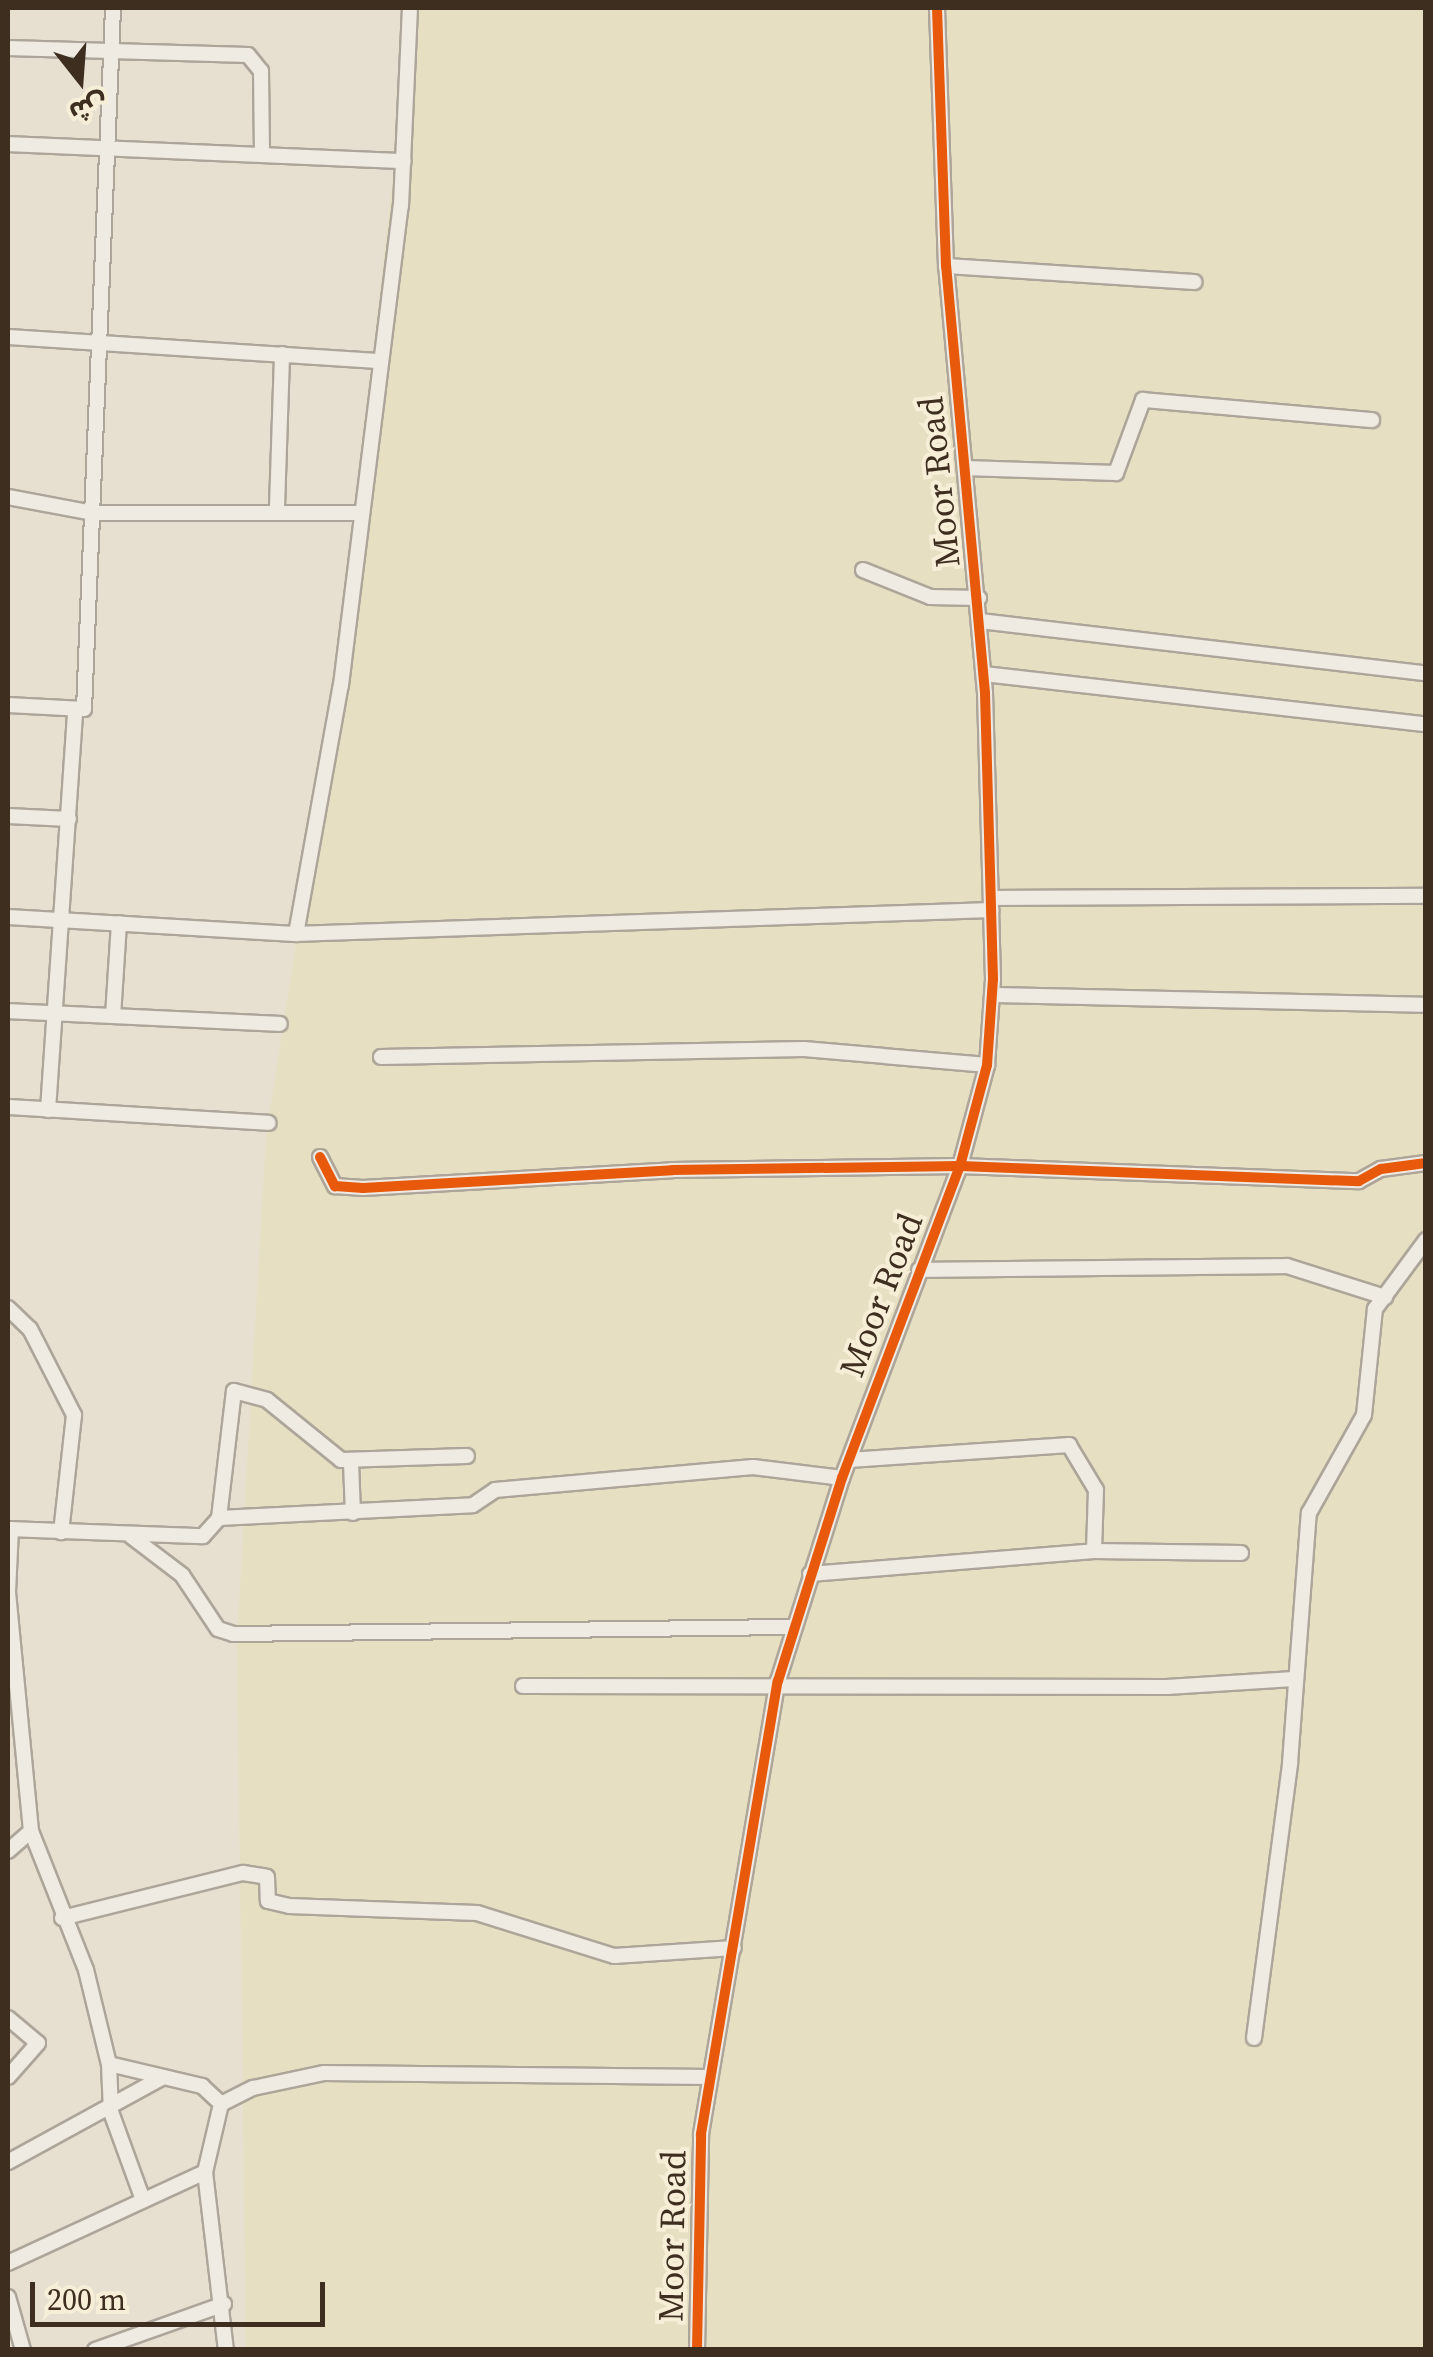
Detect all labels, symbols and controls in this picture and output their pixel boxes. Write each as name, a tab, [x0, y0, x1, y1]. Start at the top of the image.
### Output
north arrow	[30, 30, 130, 130]
text: ش	[65, 85, 113, 132]
street label: Moor Road	[909, 394, 969, 570]
street label: Moor Road	[831, 1207, 931, 1383]
street label: Moor Road	[650, 2150, 694, 2322]
scale bar	[35, 2262, 330, 2324]
text: 200 m	[47, 2279, 126, 2320]

